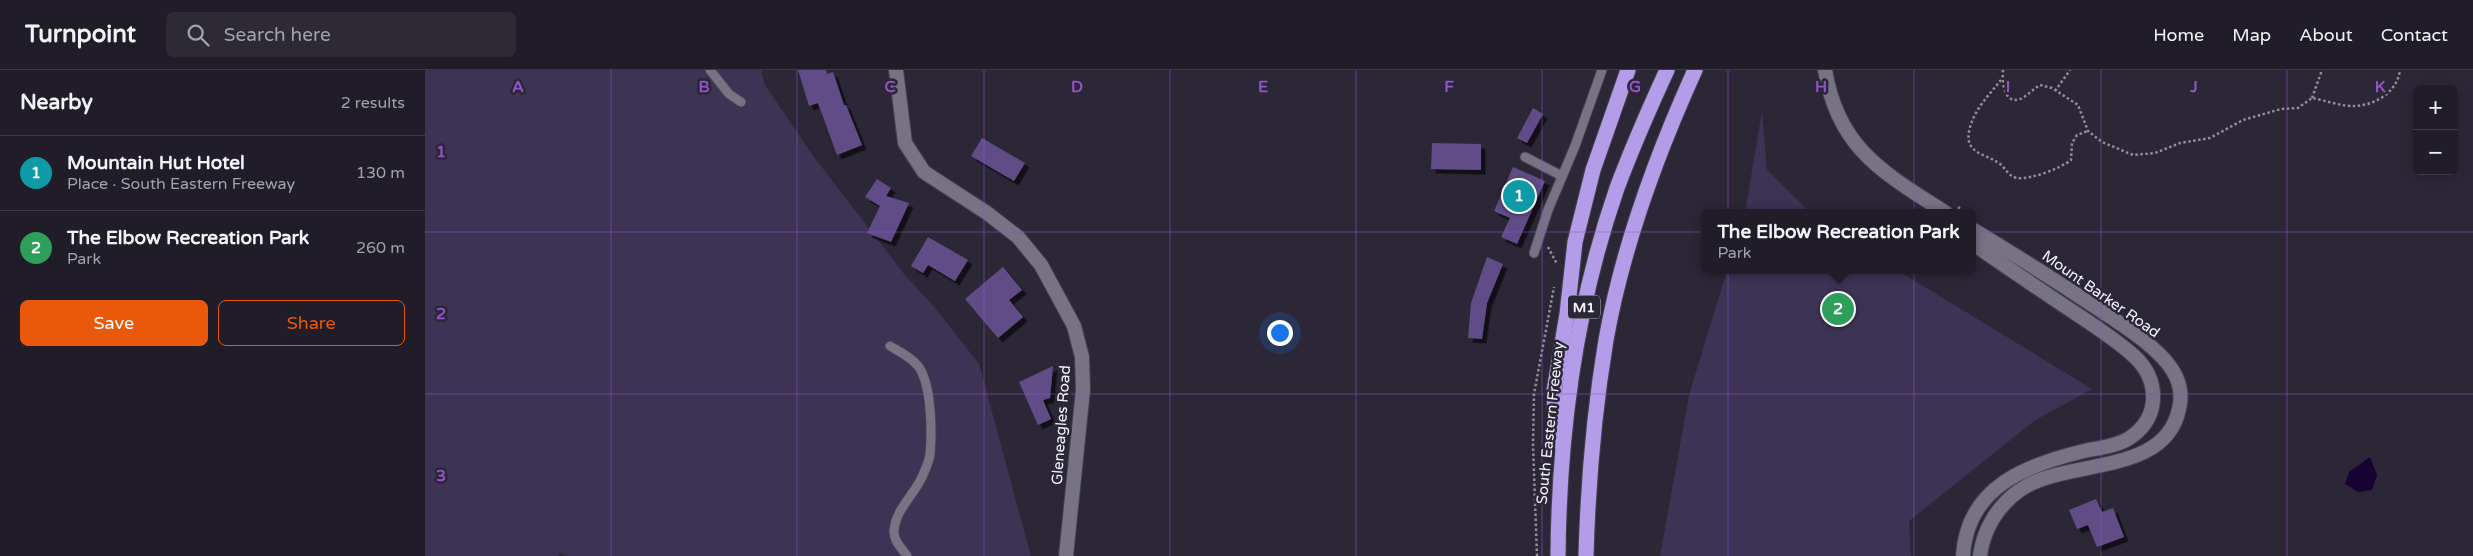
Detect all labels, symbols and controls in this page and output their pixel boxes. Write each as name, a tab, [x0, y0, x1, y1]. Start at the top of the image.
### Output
search box	[166, 12, 516, 57]
text: Turnpoint	[25, 20, 136, 49]
icon: search	[184, 21, 212, 49]
text: Search here	[224, 24, 331, 46]
text: Home	[2153, 24, 2204, 46]
text: Map	[2232, 24, 2271, 46]
text: About	[2299, 24, 2353, 46]
text: Contact	[2381, 24, 2448, 46]
text: A	[512, 77, 524, 97]
text: B	[698, 77, 710, 97]
text: C	[884, 77, 896, 97]
text: D	[1071, 77, 1083, 97]
text: E	[1258, 77, 1268, 97]
text: F	[1444, 77, 1454, 97]
text: G	[1629, 77, 1641, 97]
text: H	[1815, 77, 1827, 97]
text: I	[2006, 77, 2010, 97]
text: J	[2189, 77, 2198, 97]
text: K	[2375, 77, 2386, 97]
map controls	[2413, 85, 2458, 175]
button: +	[2413, 85, 2458, 130]
text: Nearby	[20, 90, 93, 115]
text: 2 results	[341, 93, 405, 113]
button: −	[2413, 130, 2458, 175]
text: 1	[436, 142, 446, 162]
text: Mountain Hut Hotel	[67, 152, 245, 174]
text: 1	[31, 163, 41, 183]
text: 130 m	[356, 163, 405, 183]
text: Place · South Eastern Freeway	[67, 174, 295, 194]
pin: 1	[1503, 177, 1535, 215]
popup	[1701, 209, 1976, 274]
text: The Elbow Recreation Park	[1717, 221, 1960, 243]
text: The Elbow Recreation Park	[67, 227, 309, 249]
text: 2	[31, 238, 41, 258]
text: 260 m	[356, 238, 405, 258]
text: Park	[1717, 243, 1752, 263]
street label: Mount Barker Road	[2039, 247, 2163, 341]
text: Park	[67, 249, 101, 269]
pin: 2	[1822, 290, 1854, 328]
road number: M1	[1568, 296, 1600, 318]
button: Save	[20, 300, 208, 346]
button: Share	[218, 300, 405, 346]
text: 2	[436, 304, 446, 324]
your location	[1267, 320, 1293, 346]
street label: South Eastern Freeway	[1533, 341, 1567, 505]
street label: Gleneagles Road	[1048, 364, 1074, 486]
text: 3	[436, 466, 446, 486]

